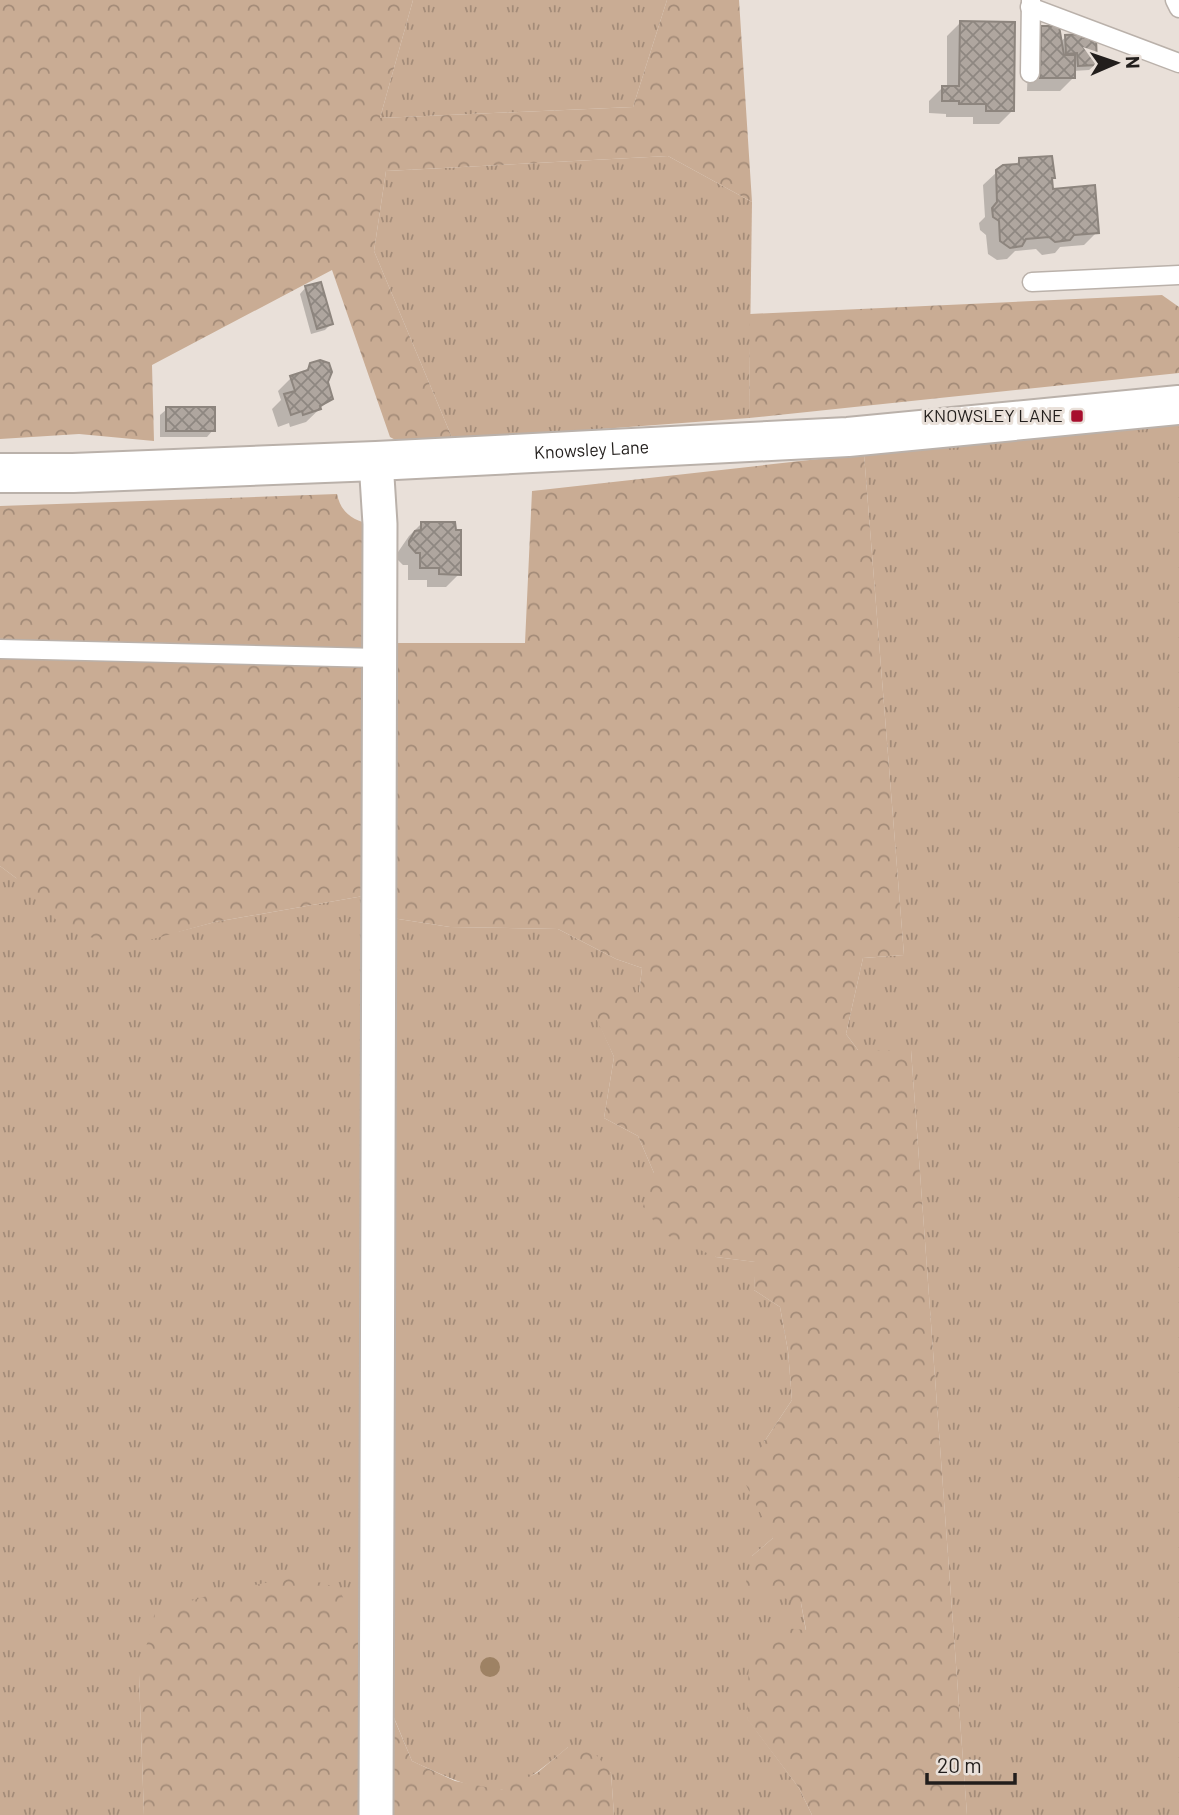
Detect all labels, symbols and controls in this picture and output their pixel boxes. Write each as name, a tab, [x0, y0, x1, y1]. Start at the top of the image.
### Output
north arrow	[1081, 28, 1151, 98]
text: N	[1122, 56, 1145, 69]
place label: KNOWSLEY LANE	[923, 404, 1063, 426]
marker: KNOWSLEY LANE	[1069, 408, 1085, 424]
street label: Knowsley Lane	[533, 435, 650, 463]
scale bar	[927, 1742, 1014, 1786]
text: 20 m	[937, 1752, 982, 1777]

